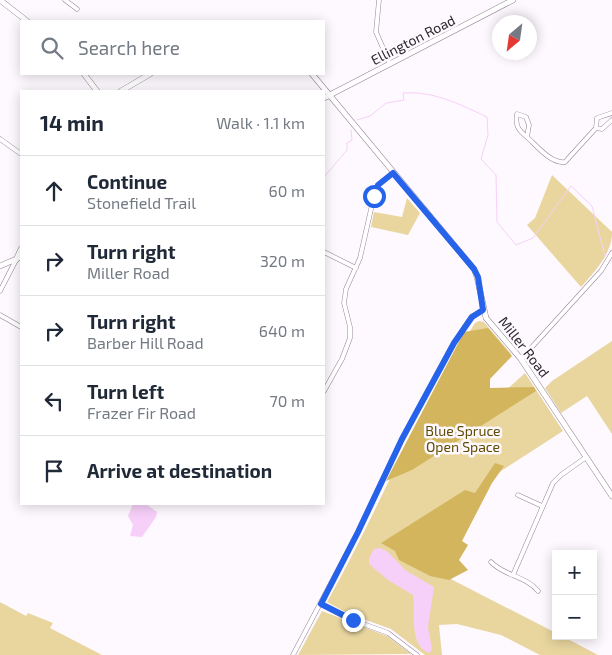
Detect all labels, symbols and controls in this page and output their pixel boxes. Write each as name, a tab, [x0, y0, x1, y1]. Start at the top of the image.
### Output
street label: Ellington Road	[368, 11, 458, 68]
north arrow	[492, 15, 537, 60]
search box	[20, 20, 325, 75]
icon: search	[38, 34, 66, 62]
text: Search here	[78, 36, 180, 59]
text: 14 min	[40, 110, 104, 135]
text: Walk · 1.1 km	[216, 113, 305, 132]
text: Continue	[87, 170, 167, 193]
icon: ahead	[40, 177, 68, 205]
text: 60 m	[269, 181, 305, 200]
route start	[363, 185, 386, 208]
text: Stonefield Trail	[87, 193, 196, 212]
text: Turn right	[87, 240, 175, 263]
icon: right	[40, 247, 68, 275]
text: 320 m	[260, 251, 305, 270]
text: Miller Road	[87, 263, 170, 282]
text: Turn right	[87, 310, 175, 333]
street label: Miller Road	[495, 313, 553, 380]
icon: right	[40, 317, 68, 345]
text: 640 m	[259, 321, 305, 340]
text: Barber Hill Road	[87, 333, 204, 352]
text: Turn left	[87, 380, 164, 403]
icon: left	[40, 387, 68, 415]
text: 70 m	[270, 391, 305, 410]
text: Frazer Fir Road	[87, 403, 196, 422]
park label: Blue Spruce Open Space	[425, 422, 501, 455]
icon: arrive	[40, 457, 68, 485]
text: Arrive at destination	[87, 459, 272, 482]
map controls	[552, 550, 597, 640]
button: +	[552, 550, 597, 595]
button: −	[552, 595, 597, 640]
route end	[342, 609, 365, 632]

